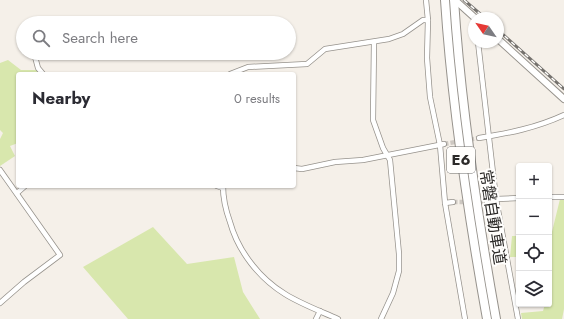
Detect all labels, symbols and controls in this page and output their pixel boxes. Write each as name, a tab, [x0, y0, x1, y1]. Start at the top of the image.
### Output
north arrow	[468, 12, 504, 48]
search box	[16, 16, 296, 60]
icon: search	[30, 27, 52, 49]
text: Search here	[62, 27, 138, 49]
text: Nearby	[32, 86, 90, 110]
text: 0 results	[234, 89, 280, 108]
road number: E6	[447, 147, 475, 173]
map controls	[516, 163, 552, 307]
button: +	[516, 163, 552, 199]
street label: 常磐自動車道	[474, 168, 512, 266]
button: −	[516, 199, 552, 235]
button: locate	[516, 235, 552, 271]
button: layers	[516, 271, 552, 307]

